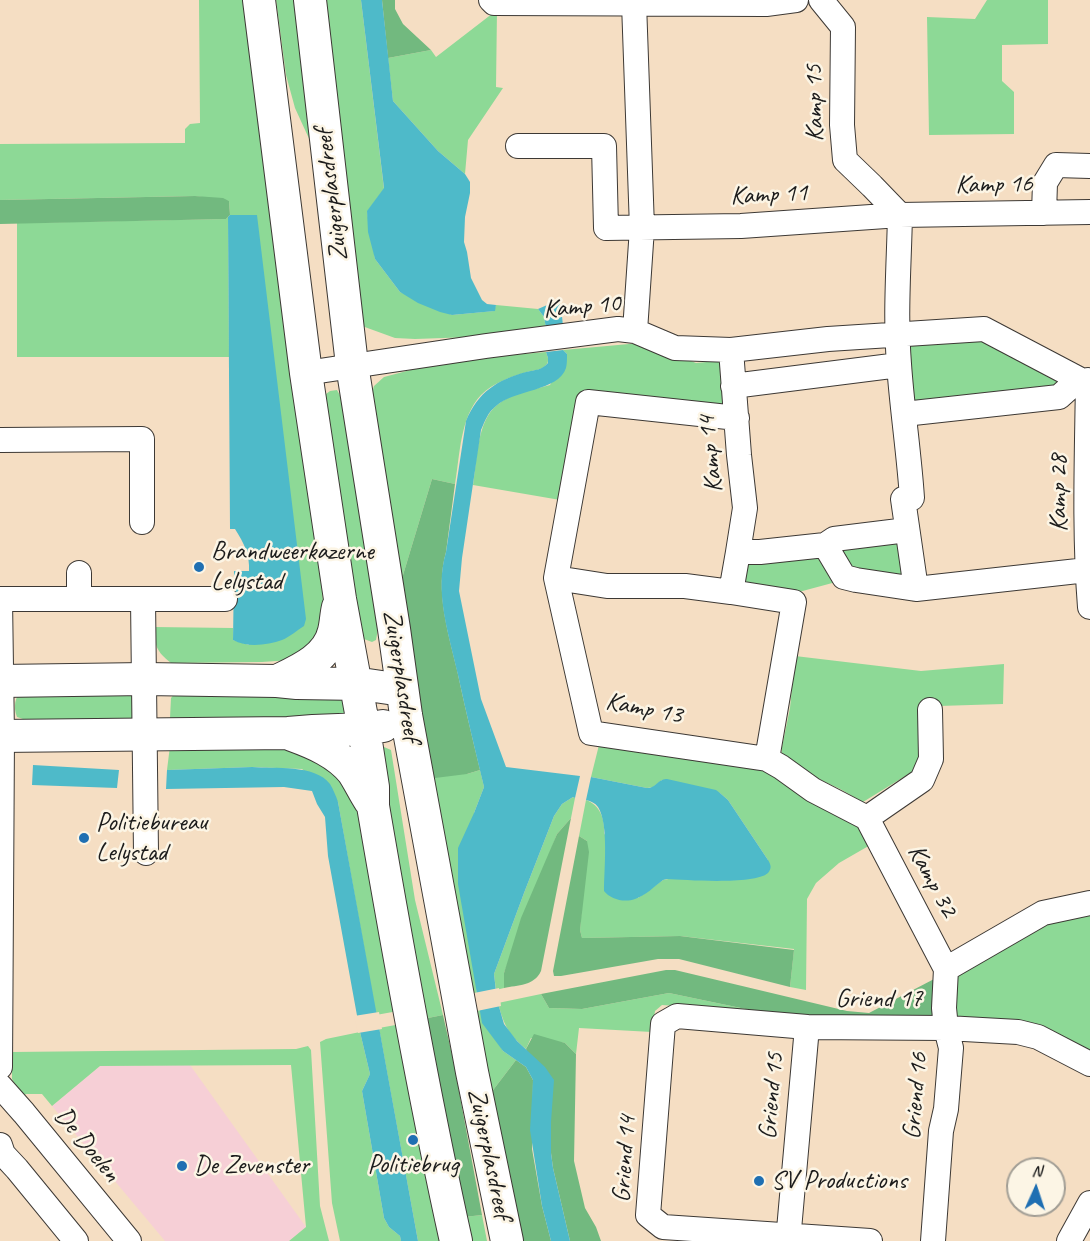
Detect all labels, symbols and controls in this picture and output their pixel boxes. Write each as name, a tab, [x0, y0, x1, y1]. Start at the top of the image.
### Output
street label: Kamp 15	[799, 64, 831, 142]
street label: Zuigerplasdreef	[308, 127, 356, 263]
street label: Kamp 16	[955, 169, 1033, 201]
street label: Kamp 11	[730, 177, 808, 213]
street label: Kamp 10	[542, 288, 622, 326]
street label: Kamp 14	[691, 414, 731, 494]
street label: Kamp 28	[1043, 454, 1075, 532]
place label: Brandweerkazerne Lelystad	[211, 536, 374, 598]
marker: Brandweerkazerne Lelystad	[192, 560, 206, 574]
street label: Zuigerplasdreef	[375, 608, 427, 744]
street label: Kamp 13	[603, 686, 685, 732]
place label: Politiebureau Lelystad	[96, 807, 207, 868]
marker: Politiebureau Lelystad	[77, 831, 91, 845]
street label: Kamp 32	[900, 840, 964, 922]
street label: Griend 17	[835, 983, 923, 1015]
street label: Griend 15	[753, 1051, 791, 1141]
street label: Griend 16	[897, 1051, 935, 1141]
street label: Zuigerplasdreef	[460, 1086, 518, 1222]
street label: De Doelen	[47, 1101, 127, 1189]
street label: Griend 14	[606, 1114, 644, 1204]
marker: Politiebrug	[406, 1133, 420, 1147]
place label: Politiebrug	[367, 1149, 459, 1181]
place label: De Zevenster	[194, 1150, 309, 1182]
north arrow	[1006, 1157, 1066, 1217]
marker: De Zevenster	[175, 1159, 189, 1173]
text: N	[1031, 1161, 1042, 1181]
place label: SV Productions	[771, 1165, 907, 1197]
marker: SV Productions	[752, 1174, 766, 1188]

